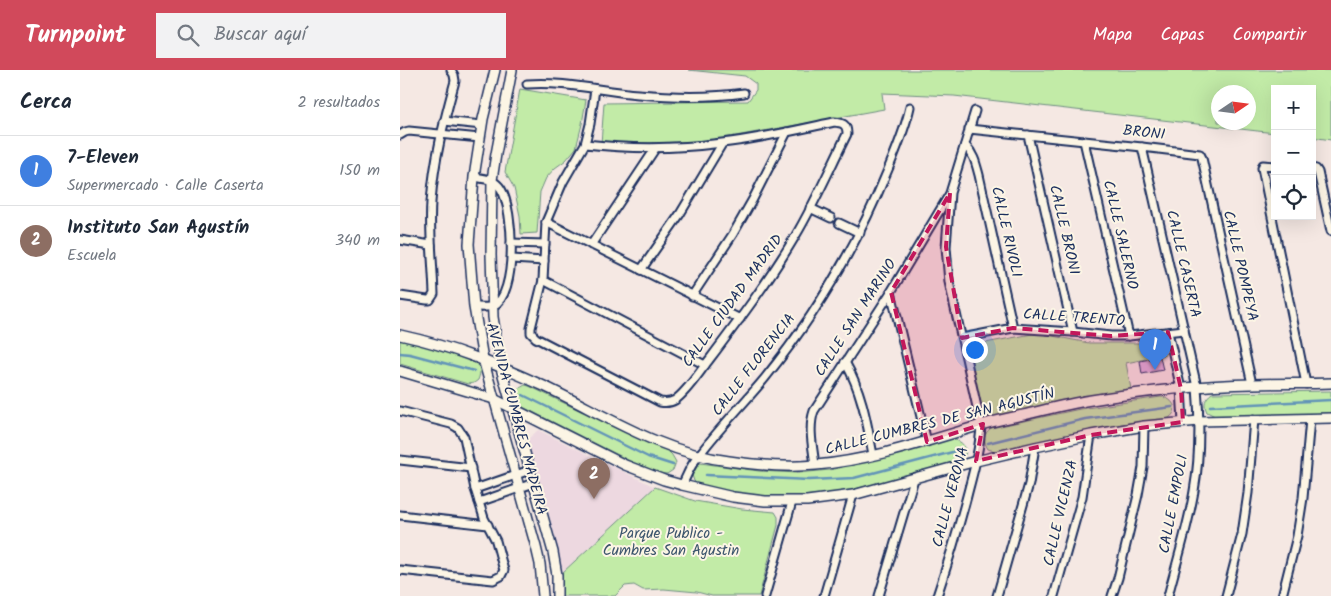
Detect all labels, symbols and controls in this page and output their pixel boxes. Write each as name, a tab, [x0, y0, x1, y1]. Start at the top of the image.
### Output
search box	[156, 13, 506, 58]
text: Turnpoint	[25, 16, 126, 55]
text: Buscar aquí	[214, 20, 306, 50]
icon: search	[174, 21, 202, 49]
text: Mapa	[1093, 21, 1133, 50]
text: Capas	[1161, 21, 1205, 50]
text: Compartir	[1233, 21, 1306, 50]
north arrow	[1211, 85, 1256, 130]
map controls	[1271, 85, 1316, 220]
button: +	[1271, 85, 1316, 130]
text: Cerca	[20, 86, 72, 119]
text: 2 resultados	[298, 90, 380, 115]
street label: BRONI	[1122, 119, 1167, 147]
button: −	[1271, 130, 1316, 175]
text: 7-Eleven	[67, 143, 139, 173]
text: 1	[34, 158, 38, 183]
text: 150 m	[339, 158, 380, 183]
text: Supermercado · Calle Caserta	[67, 173, 264, 198]
button: locate	[1271, 175, 1316, 220]
street label: CALLE SALERNO	[1096, 178, 1144, 292]
street label: CALLE BRONI	[1042, 183, 1086, 278]
street label: CALLE RIVOLI	[984, 184, 1028, 280]
street label: CALLE CASERTA	[1159, 208, 1207, 320]
street label: CALLE POMPEYA	[1216, 208, 1264, 324]
text: Instituto San Agustín	[67, 213, 249, 243]
text: 2	[31, 228, 41, 253]
text: 340 m	[335, 228, 380, 253]
street label: CALLE CIUDAD MADRID	[676, 229, 790, 373]
text: Escuela	[67, 243, 117, 268]
street label: CALLE SAN MARINO	[809, 254, 903, 382]
street label: CALLE TRENTO	[1022, 302, 1126, 334]
street label: CALLE FLORENCIA	[706, 308, 802, 422]
street label: AVENIDA CUMBRES MADEIRA	[479, 320, 553, 518]
pin: 1	[1139, 329, 1171, 370]
your location	[962, 337, 988, 363]
street label: CALLE CUMBRES DE SAN AGUSTÍN	[823, 382, 1057, 462]
street label: CALLE VERONA	[926, 444, 976, 550]
street label: CALLE EMPOLI	[1153, 452, 1195, 555]
pin: 2	[578, 458, 610, 499]
street label: CALLE VICENZA	[1037, 458, 1085, 568]
park label: Parque Publico - Cumbres San Agustin	[603, 522, 739, 563]

